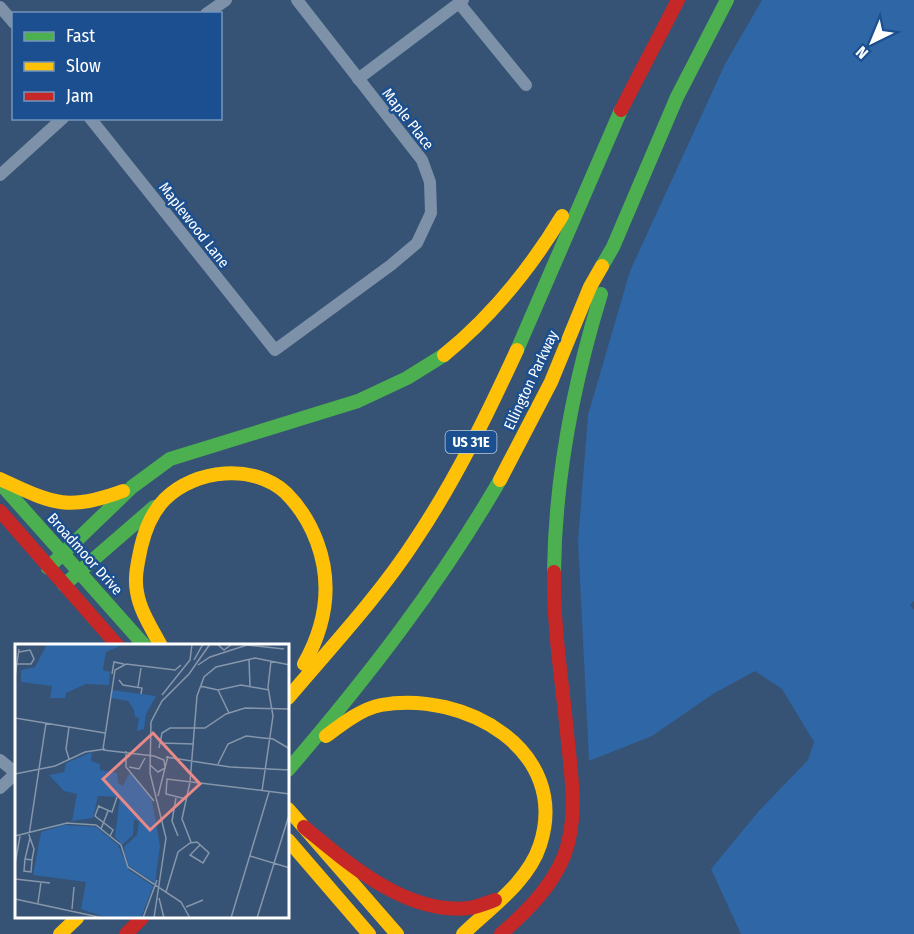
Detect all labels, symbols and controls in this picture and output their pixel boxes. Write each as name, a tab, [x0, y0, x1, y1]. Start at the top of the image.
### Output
legend	[12, 12, 222, 120]
north arrow	[842, 12, 902, 72]
text: Fast	[66, 25, 95, 47]
text: N	[852, 42, 872, 63]
text: Slow	[66, 55, 101, 77]
text: Jam	[66, 85, 94, 107]
street label: Maple Place	[378, 85, 438, 153]
street label: Maplewood Lane	[155, 179, 233, 271]
street label: Ellington Parkway	[500, 327, 562, 433]
road number: US 31E	[446, 431, 496, 453]
street label: Broadmoor Drive	[44, 509, 126, 599]
inset map	[15, 644, 290, 919]

